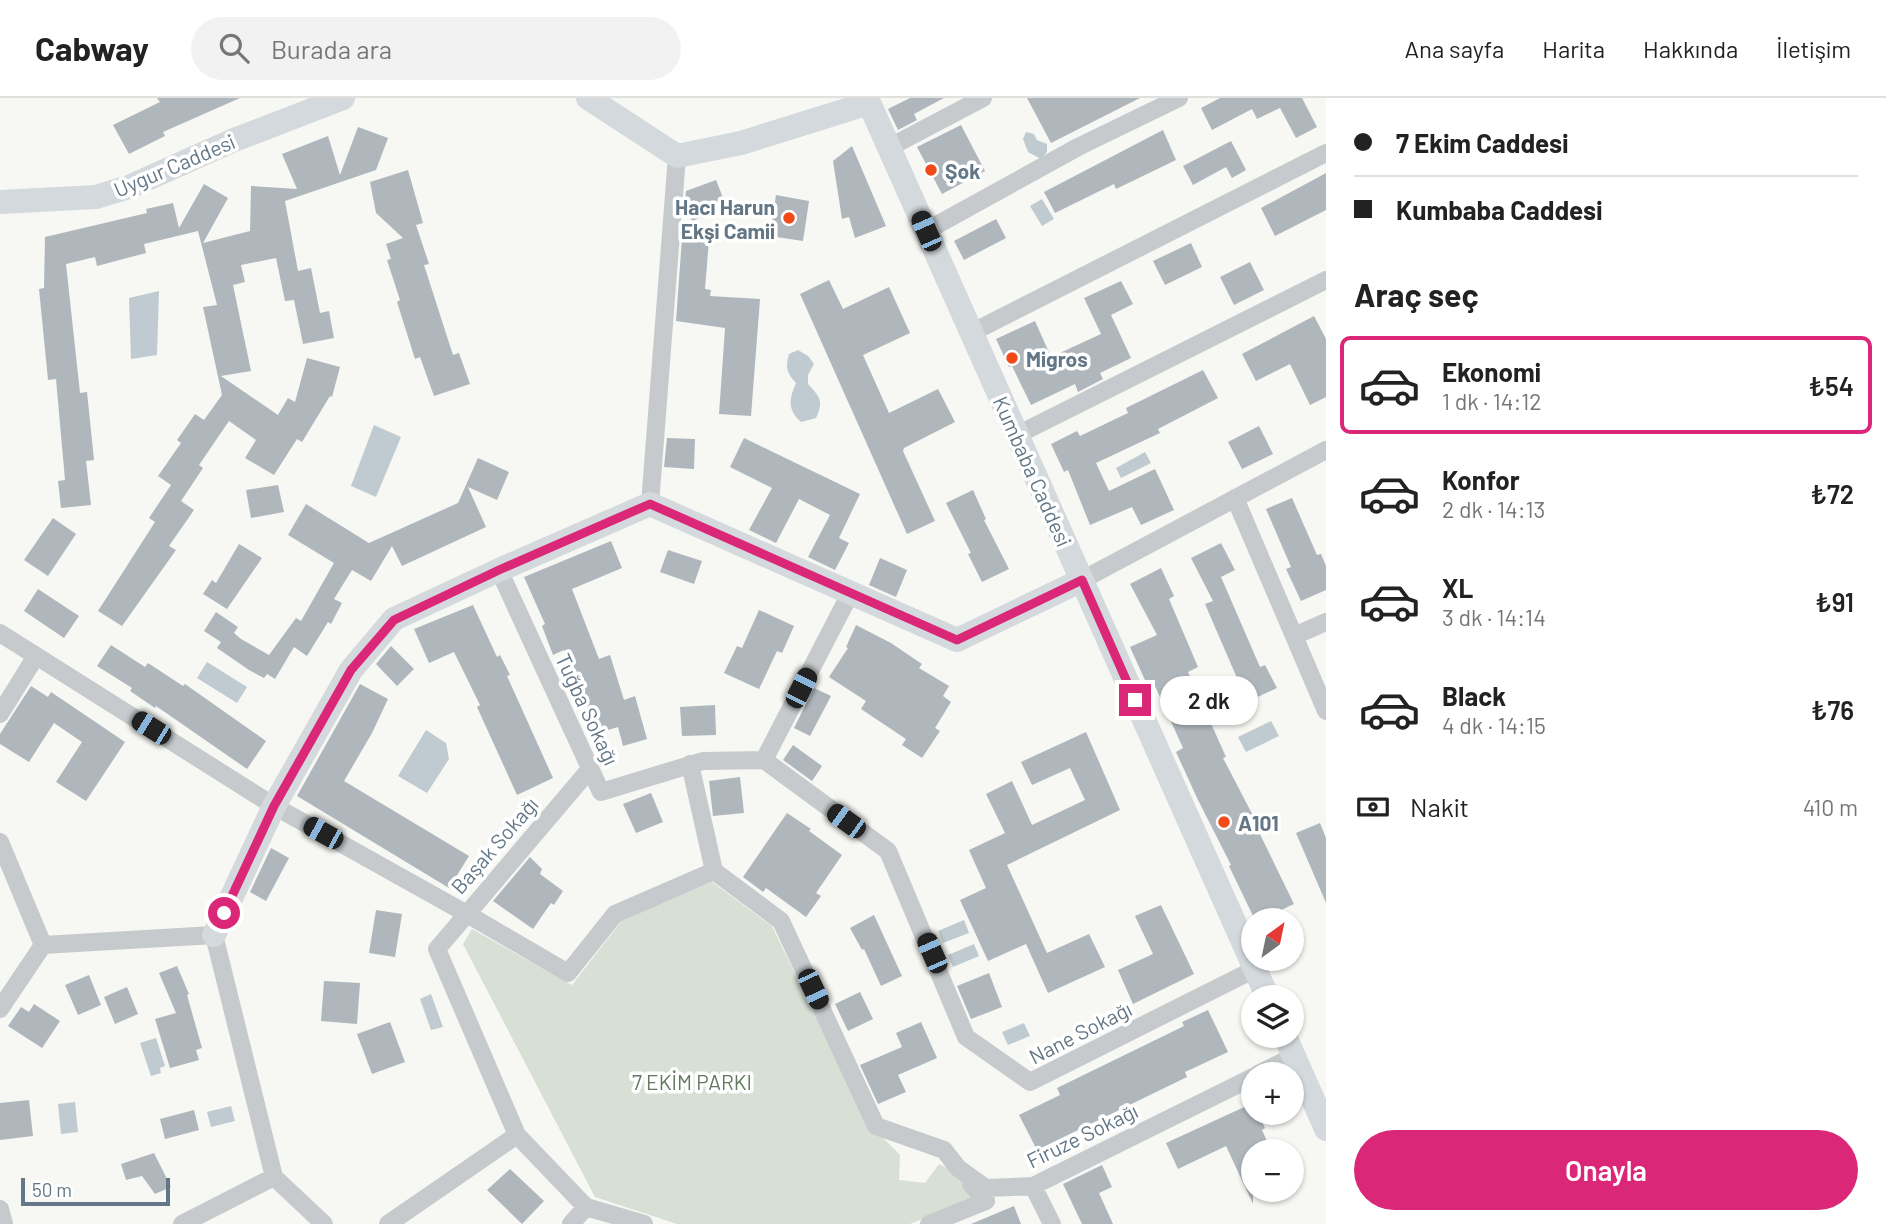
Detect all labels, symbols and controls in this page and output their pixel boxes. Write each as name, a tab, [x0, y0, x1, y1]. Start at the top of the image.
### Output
search box	[191, 17, 681, 80]
text: Cabway	[35, 28, 149, 68]
icon: search	[215, 29, 253, 67]
text: Burada ara	[271, 33, 392, 64]
text: Ana sayfa	[1405, 34, 1504, 63]
text: Harita	[1542, 34, 1605, 63]
text: Hakkında	[1643, 34, 1738, 63]
text: İletişim	[1776, 34, 1851, 63]
text: 7 Ekim Caddesi	[1396, 127, 1568, 158]
street label: Uygur Caddesi	[110, 128, 238, 202]
place label: Şok	[945, 158, 980, 183]
marker: Şok	[923, 162, 939, 178]
place label: Hacı Harun Ekşi Camii	[675, 194, 775, 243]
text: Kumbaba Caddesi	[1396, 194, 1602, 225]
car	[908, 208, 945, 254]
marker: Hacı Harun Ekşi Camii	[781, 210, 797, 226]
text: Araç seç	[1354, 275, 1479, 313]
place label: Migros	[1026, 346, 1088, 371]
marker: Migros	[1004, 350, 1020, 366]
icon: car	[1358, 354, 1421, 417]
text: Ekonomi	[1442, 356, 1541, 387]
text: ₺54	[1808, 370, 1854, 401]
text: 1 dk · 14:12	[1442, 387, 1542, 415]
street label: Kumbaba Caddesi	[989, 392, 1077, 550]
icon: car	[1358, 462, 1421, 525]
text: Konfor	[1442, 464, 1520, 495]
text: ₺72	[1810, 478, 1854, 509]
text: 2 dk · 14:13	[1442, 495, 1545, 523]
icon: car	[1358, 570, 1421, 633]
text: XL	[1442, 572, 1473, 603]
text: ₺91	[1815, 586, 1854, 617]
text: 3 dk · 14:14	[1442, 603, 1546, 631]
street label: Tuğba Sokağı	[551, 649, 625, 769]
car	[783, 665, 820, 711]
callout: 2 dk	[1160, 676, 1258, 724]
icon: car	[1358, 678, 1421, 741]
text: Black	[1442, 680, 1506, 711]
route end	[1119, 684, 1151, 716]
text: 2 dk	[1188, 686, 1230, 714]
text: ₺76	[1811, 694, 1854, 725]
car	[128, 708, 175, 748]
text: 4 dk · 14:15	[1442, 711, 1546, 739]
icon: cash	[1354, 788, 1392, 826]
text: Nakit	[1410, 791, 1469, 822]
street label: Başak Sokağı	[445, 792, 543, 898]
text: 410 m	[1803, 793, 1858, 821]
car	[823, 800, 870, 842]
place label: A101	[1238, 810, 1279, 835]
car	[300, 814, 347, 852]
marker: A101	[1216, 814, 1232, 830]
route start	[208, 897, 240, 929]
north arrow	[1241, 908, 1304, 971]
map controls	[1241, 908, 1304, 1202]
car	[914, 930, 951, 976]
car	[795, 966, 832, 1012]
button: layers	[1241, 985, 1304, 1048]
street label: Nane Sokağı	[1024, 995, 1136, 1069]
button: +	[1241, 1062, 1304, 1125]
park label: 7 EKİM PARKI	[632, 1069, 752, 1094]
street label: Firuze Sokağı	[1022, 1097, 1142, 1173]
button: Onayla	[1354, 1130, 1858, 1210]
button: −	[1241, 1139, 1304, 1202]
scale bar	[21, 1175, 170, 1207]
text: 50 m	[32, 1178, 72, 1201]

